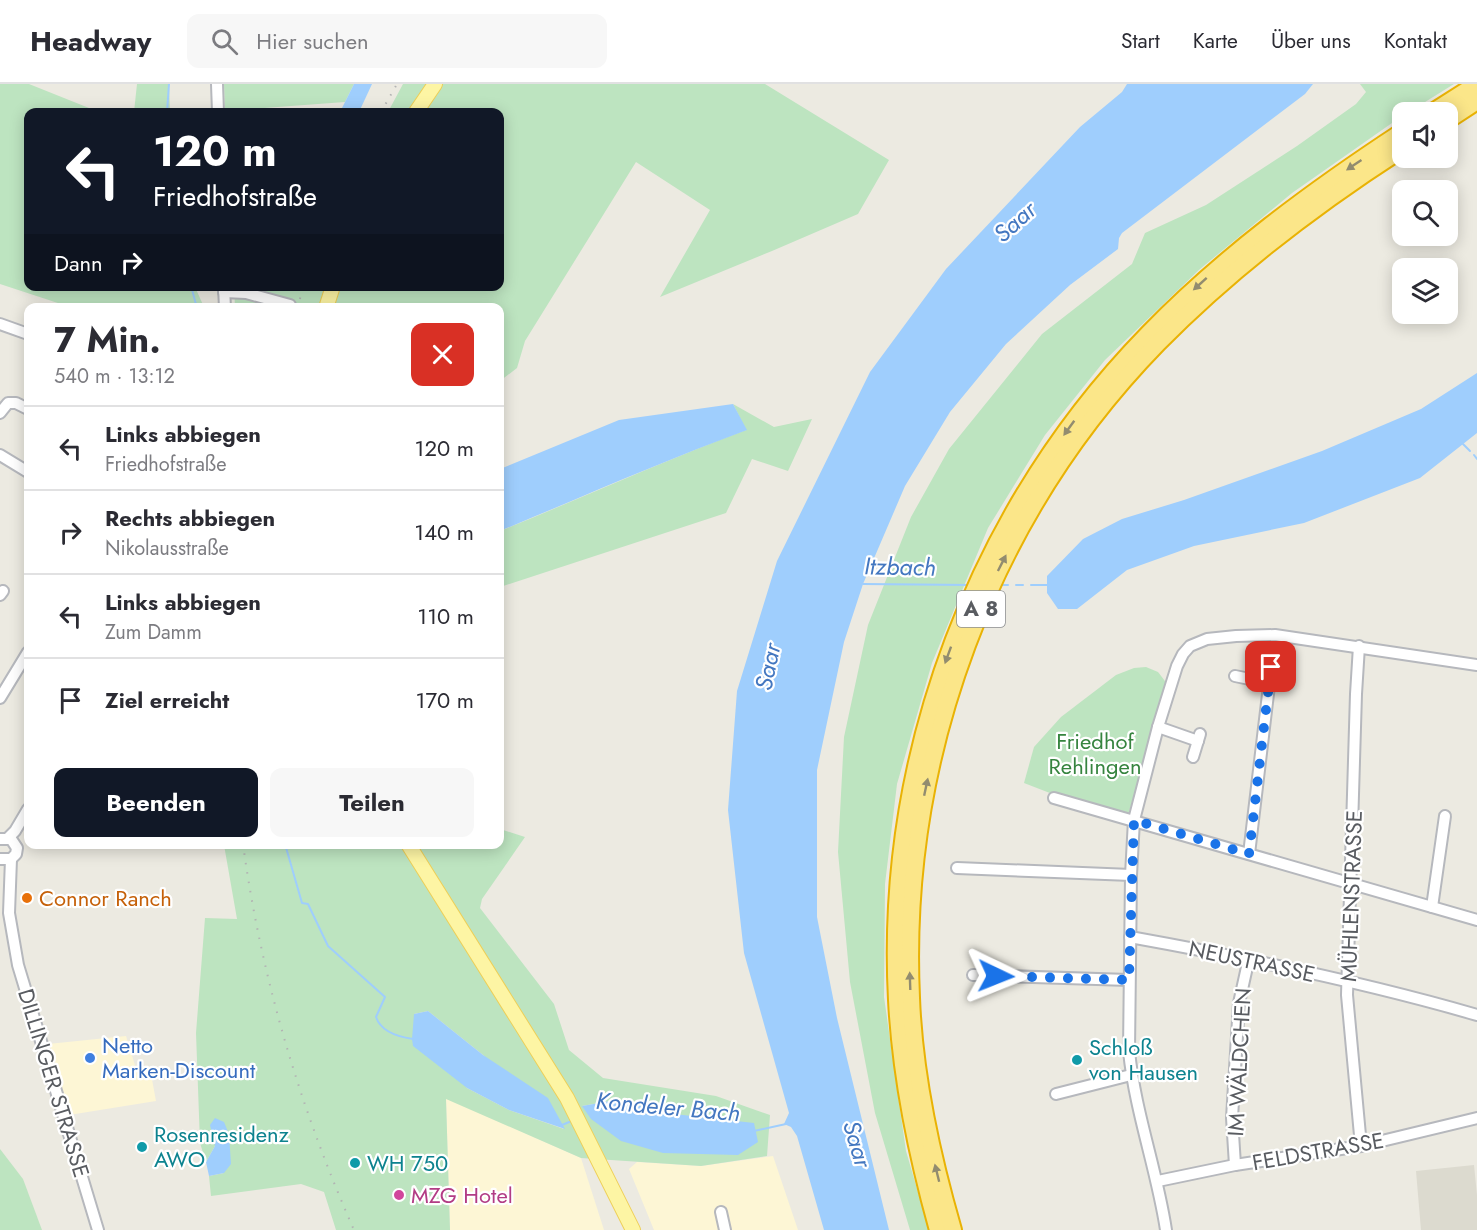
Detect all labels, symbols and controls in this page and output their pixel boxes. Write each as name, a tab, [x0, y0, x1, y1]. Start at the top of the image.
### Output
search box	[187, 14, 607, 68]
text: Headway	[30, 21, 151, 62]
icon: search	[208, 25, 241, 58]
text: Hier suchen	[256, 25, 369, 57]
text: Start	[1121, 26, 1160, 56]
text: Karte	[1193, 26, 1238, 56]
text: Über uns	[1271, 26, 1351, 56]
text: Kontakt	[1384, 26, 1447, 56]
map controls	[1392, 102, 1458, 324]
button: sound	[1392, 102, 1458, 168]
text: 120 m	[153, 121, 277, 182]
icon: left	[54, 132, 132, 210]
one-way arrow	[1346, 159, 1362, 171]
text: Friedhofstraße	[153, 177, 317, 216]
button: search	[1392, 180, 1458, 246]
water label: Saar	[985, 191, 1045, 250]
icon: right	[115, 246, 148, 279]
text: Dann	[54, 247, 103, 279]
button: layers	[1392, 258, 1458, 324]
one-way arrow	[1193, 277, 1208, 290]
text: 7 Min.	[54, 313, 161, 365]
button: close	[411, 323, 474, 386]
text: 540 m · 13:12	[54, 362, 175, 391]
text: Links abbiegen	[105, 418, 261, 450]
one-way arrow	[1063, 420, 1075, 436]
icon: left	[54, 432, 87, 465]
text: 120 m	[415, 432, 474, 464]
text: Friedhofstraße	[105, 450, 226, 479]
text: Rechts abbiegen	[105, 502, 275, 534]
icon: right	[54, 516, 87, 549]
text: 140 m	[414, 516, 474, 548]
text: Nikolausstraße	[105, 534, 229, 563]
water label: Itzbach	[864, 548, 936, 585]
one-way arrow	[997, 555, 1007, 572]
text: Links abbiegen	[105, 586, 261, 618]
road number: A 8	[957, 591, 1005, 627]
icon: left	[54, 600, 87, 633]
text: 110 m	[417, 600, 474, 632]
text: Zum Damm	[105, 618, 202, 647]
water label: Saar	[745, 638, 790, 694]
pin	[1245, 641, 1296, 692]
one-way arrow	[942, 646, 952, 664]
icon: arrive	[1254, 650, 1287, 683]
icon: arrive	[54, 684, 87, 717]
text: Ziel erreicht	[105, 684, 229, 716]
text: 170 m	[416, 684, 474, 716]
park label: Friedhof Rehlingen	[1049, 725, 1141, 782]
button: Beenden	[54, 768, 258, 837]
button: Teilen	[270, 768, 474, 837]
one-way arrow	[922, 778, 932, 796]
street label: MÜHLENSTRASSE	[1332, 810, 1370, 982]
place label: Connor Ranch	[39, 882, 172, 914]
marker: Connor Ranch	[20, 891, 34, 905]
street label: NEUSTRASSE	[1186, 932, 1318, 990]
position arrow	[964, 944, 1028, 1008]
one-way arrow	[906, 971, 915, 990]
street label: DILLINGER STRASSE	[10, 985, 98, 1181]
street label: IM WÄLDCHEN	[1219, 987, 1259, 1137]
place label: Netto Marken-Discount	[102, 1029, 256, 1086]
place label: Schloß von Hausen	[1089, 1031, 1198, 1088]
marker: Netto Marken-Discount	[83, 1051, 97, 1065]
marker: Schloß von Hausen	[1070, 1053, 1084, 1067]
water label: Kondeler Bach	[594, 1083, 742, 1130]
water label: Saar	[834, 1116, 881, 1173]
place label: Rosenresidenz AWO	[154, 1118, 289, 1175]
street label: FELDSTRASSE	[1250, 1124, 1386, 1178]
marker: Rosenresidenz AWO	[135, 1140, 149, 1154]
place label: WH 750	[367, 1147, 448, 1179]
marker: WH 750	[348, 1156, 362, 1170]
one-way arrow	[932, 1164, 942, 1183]
place label: MZG Hotel	[411, 1179, 513, 1211]
marker: MZG Hotel	[392, 1188, 406, 1202]

